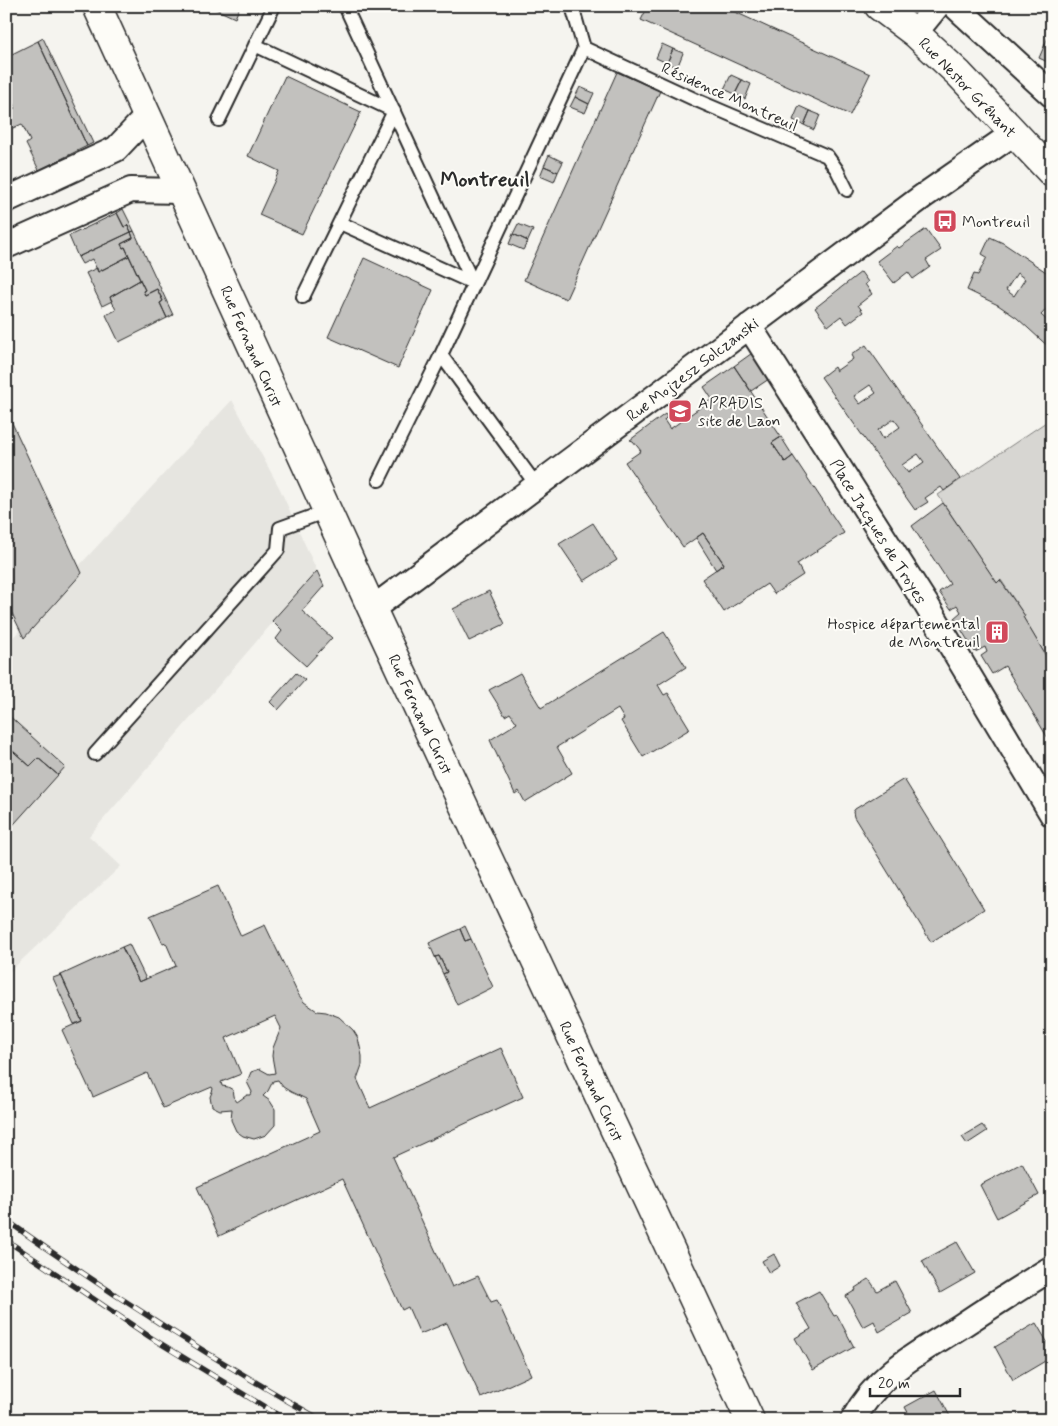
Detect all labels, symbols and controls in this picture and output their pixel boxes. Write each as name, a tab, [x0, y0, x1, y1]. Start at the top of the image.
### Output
street label: Rue Nestor Gréhant	[913, 33, 1021, 143]
street label: Résidence Montreuil	[658, 58, 801, 137]
district label: Montreuil	[440, 166, 530, 194]
bus stop icon: Montreuil	[932, 208, 958, 234]
place label: Montreuil	[962, 212, 1030, 233]
street label: Rue Fernand Christ	[214, 283, 287, 411]
street label: Rue Mojzesz Solczanski	[623, 313, 764, 427]
place label: APRADIS site de Laon	[698, 393, 780, 432]
school or university icon: APRADIS site de Laon	[667, 398, 693, 424]
street label: Place Jacques de Troyes	[825, 455, 931, 608]
place label: Hospice départemental de Montreuil	[827, 614, 980, 653]
building icon: Hospice départemental de Montreuil	[984, 619, 1010, 645]
street label: Rue Fernand Christ	[383, 651, 457, 778]
street label: Rue Fernand Christ	[554, 1018, 628, 1145]
scale bar	[870, 1366, 960, 1398]
text: 20 m	[878, 1374, 910, 1394]

